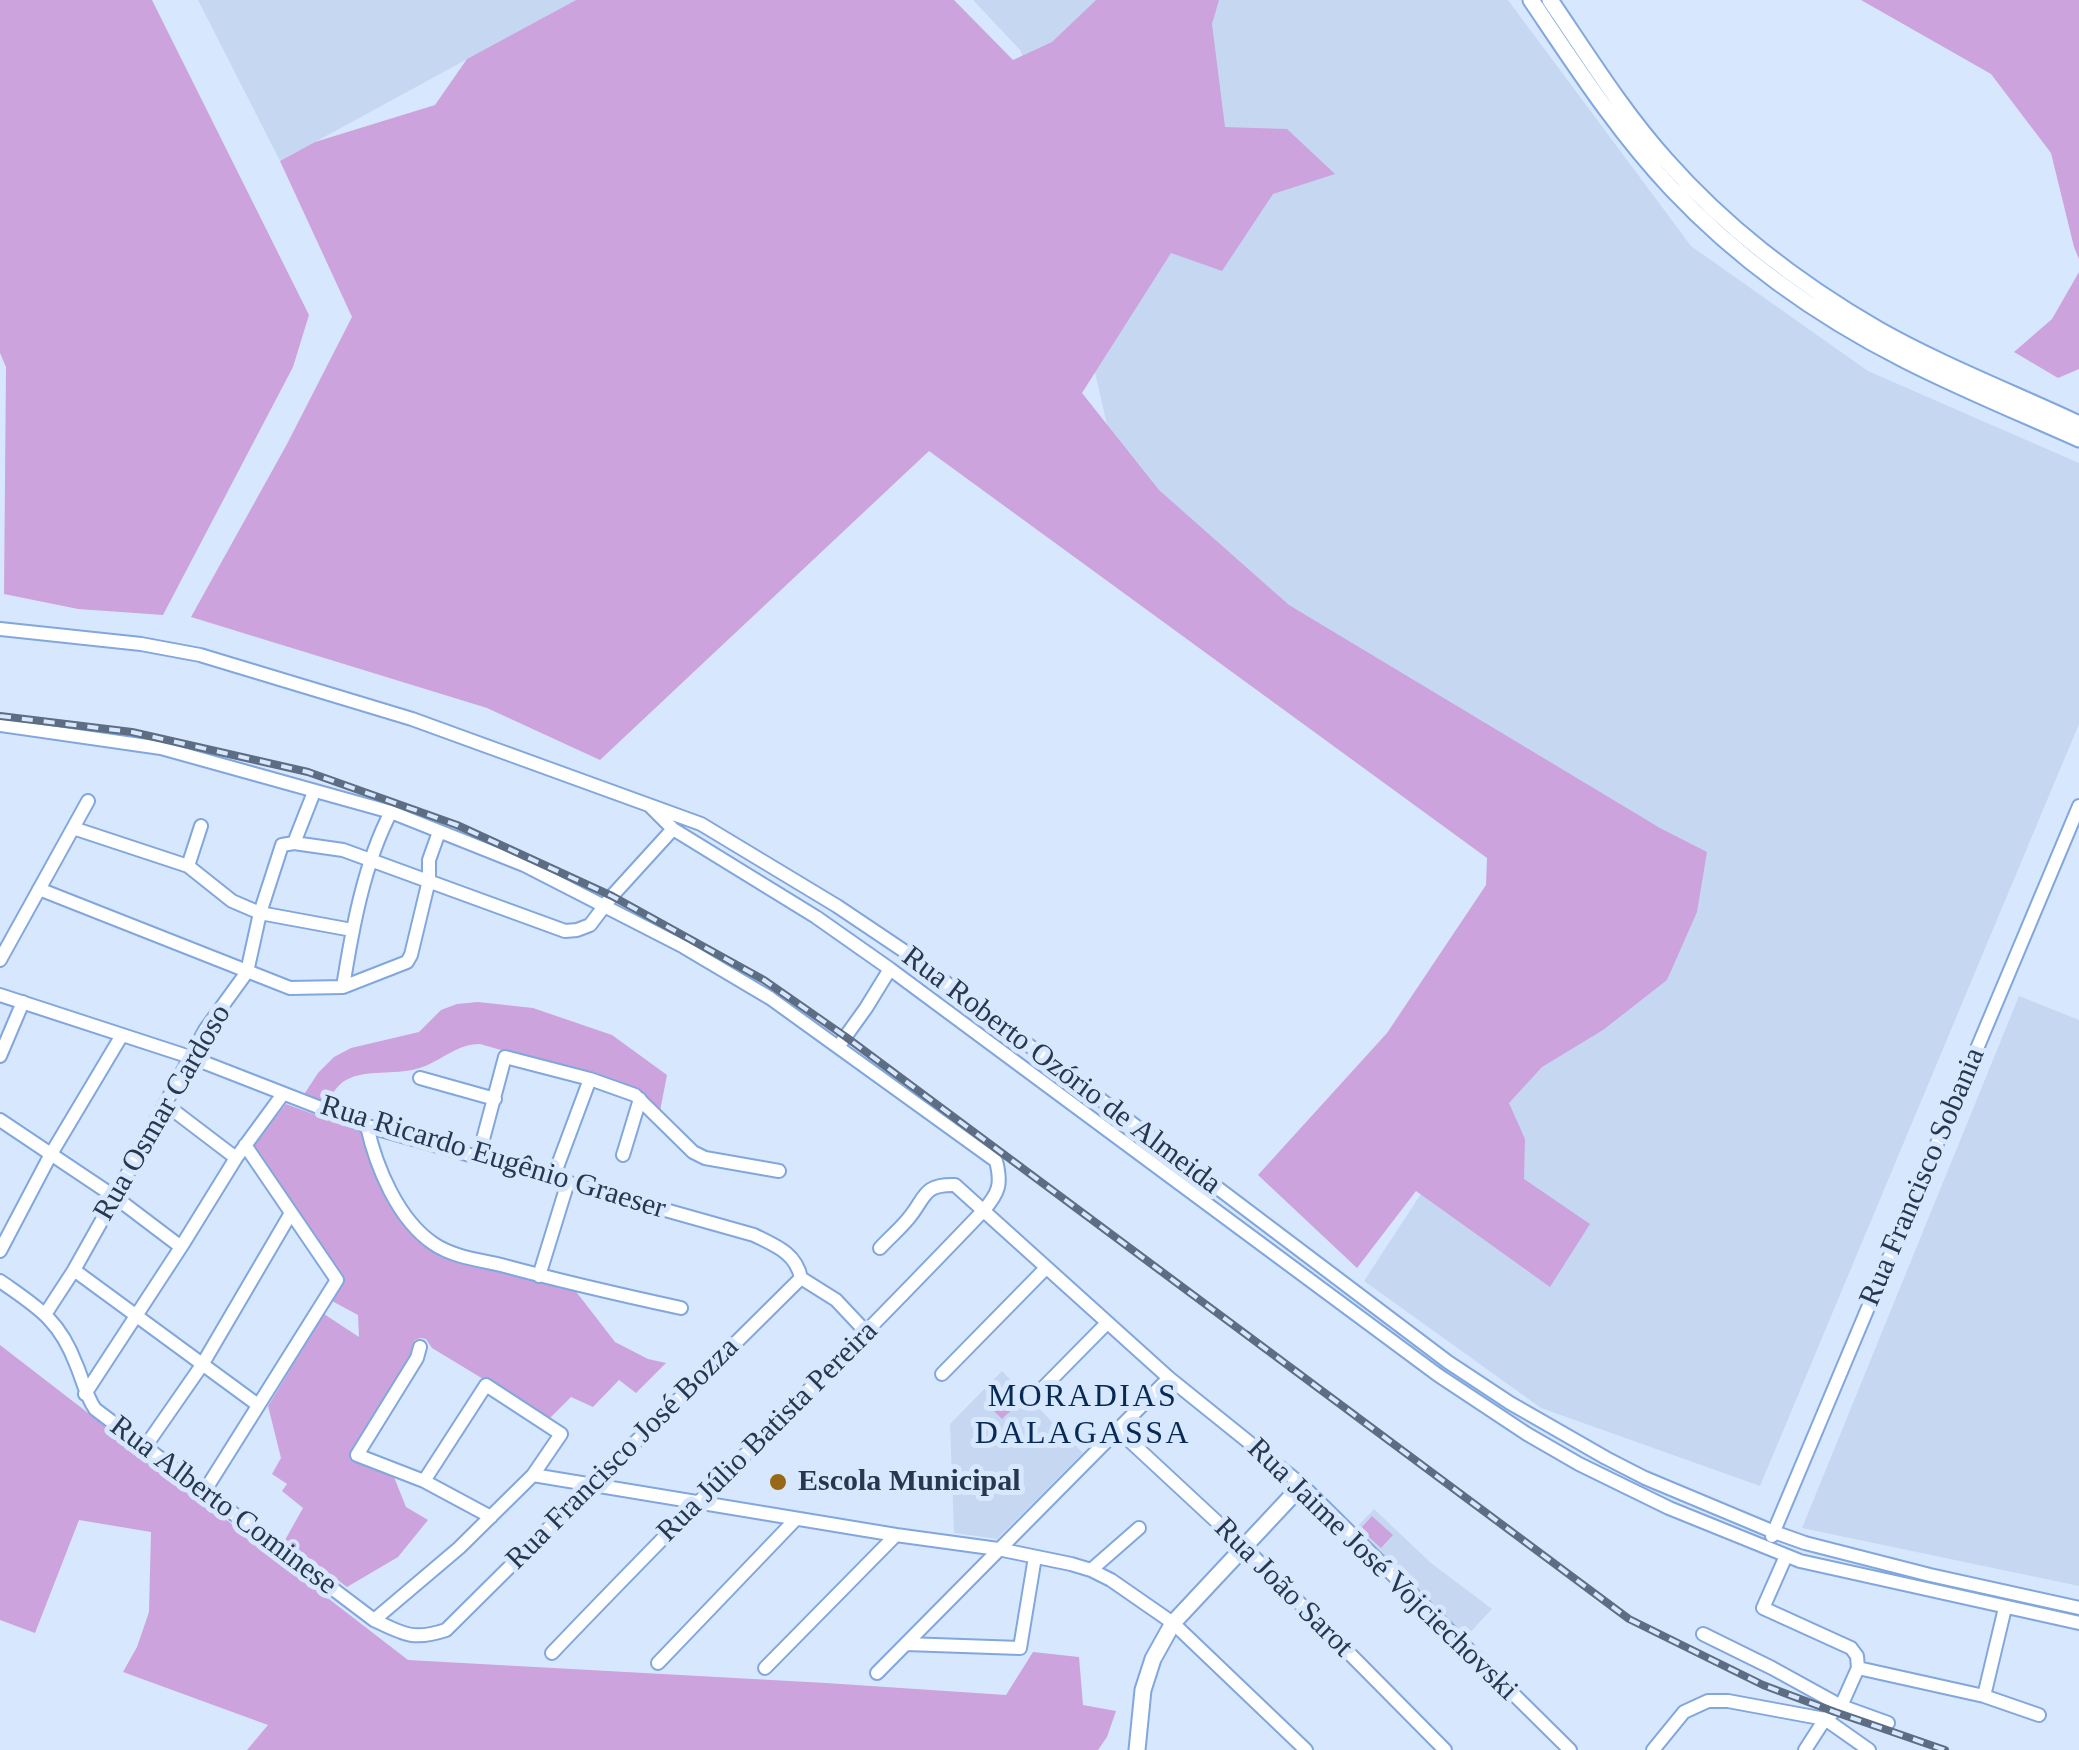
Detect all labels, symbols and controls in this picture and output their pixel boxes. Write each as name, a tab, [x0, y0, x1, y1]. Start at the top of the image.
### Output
street label: Rua Roberto Ozório de Almeida	[894, 939, 1228, 1203]
street label: Rua Osmar Cardoso	[87, 999, 239, 1227]
street label: Rua Francisco Sobania	[1852, 1043, 1994, 1311]
street label: Rua Ricardo Eugênio Graeser	[316, 1088, 670, 1228]
street label: Rua Júlio Batista Pereira	[650, 1314, 886, 1550]
street label: Rua Francisco José Bozza	[499, 1330, 747, 1578]
district label: MORADIAS DALAGASSA	[975, 1379, 1191, 1454]
street label: Rua Alberto Cominese	[102, 1409, 344, 1603]
street label: Rua Jaime José Vojciechovski	[1239, 1431, 1525, 1709]
place label: Escola Municipal	[798, 1464, 1021, 1500]
marker: Escola Municipal	[767, 1471, 789, 1493]
street label: Rua João Sarot	[1206, 1511, 1360, 1665]

